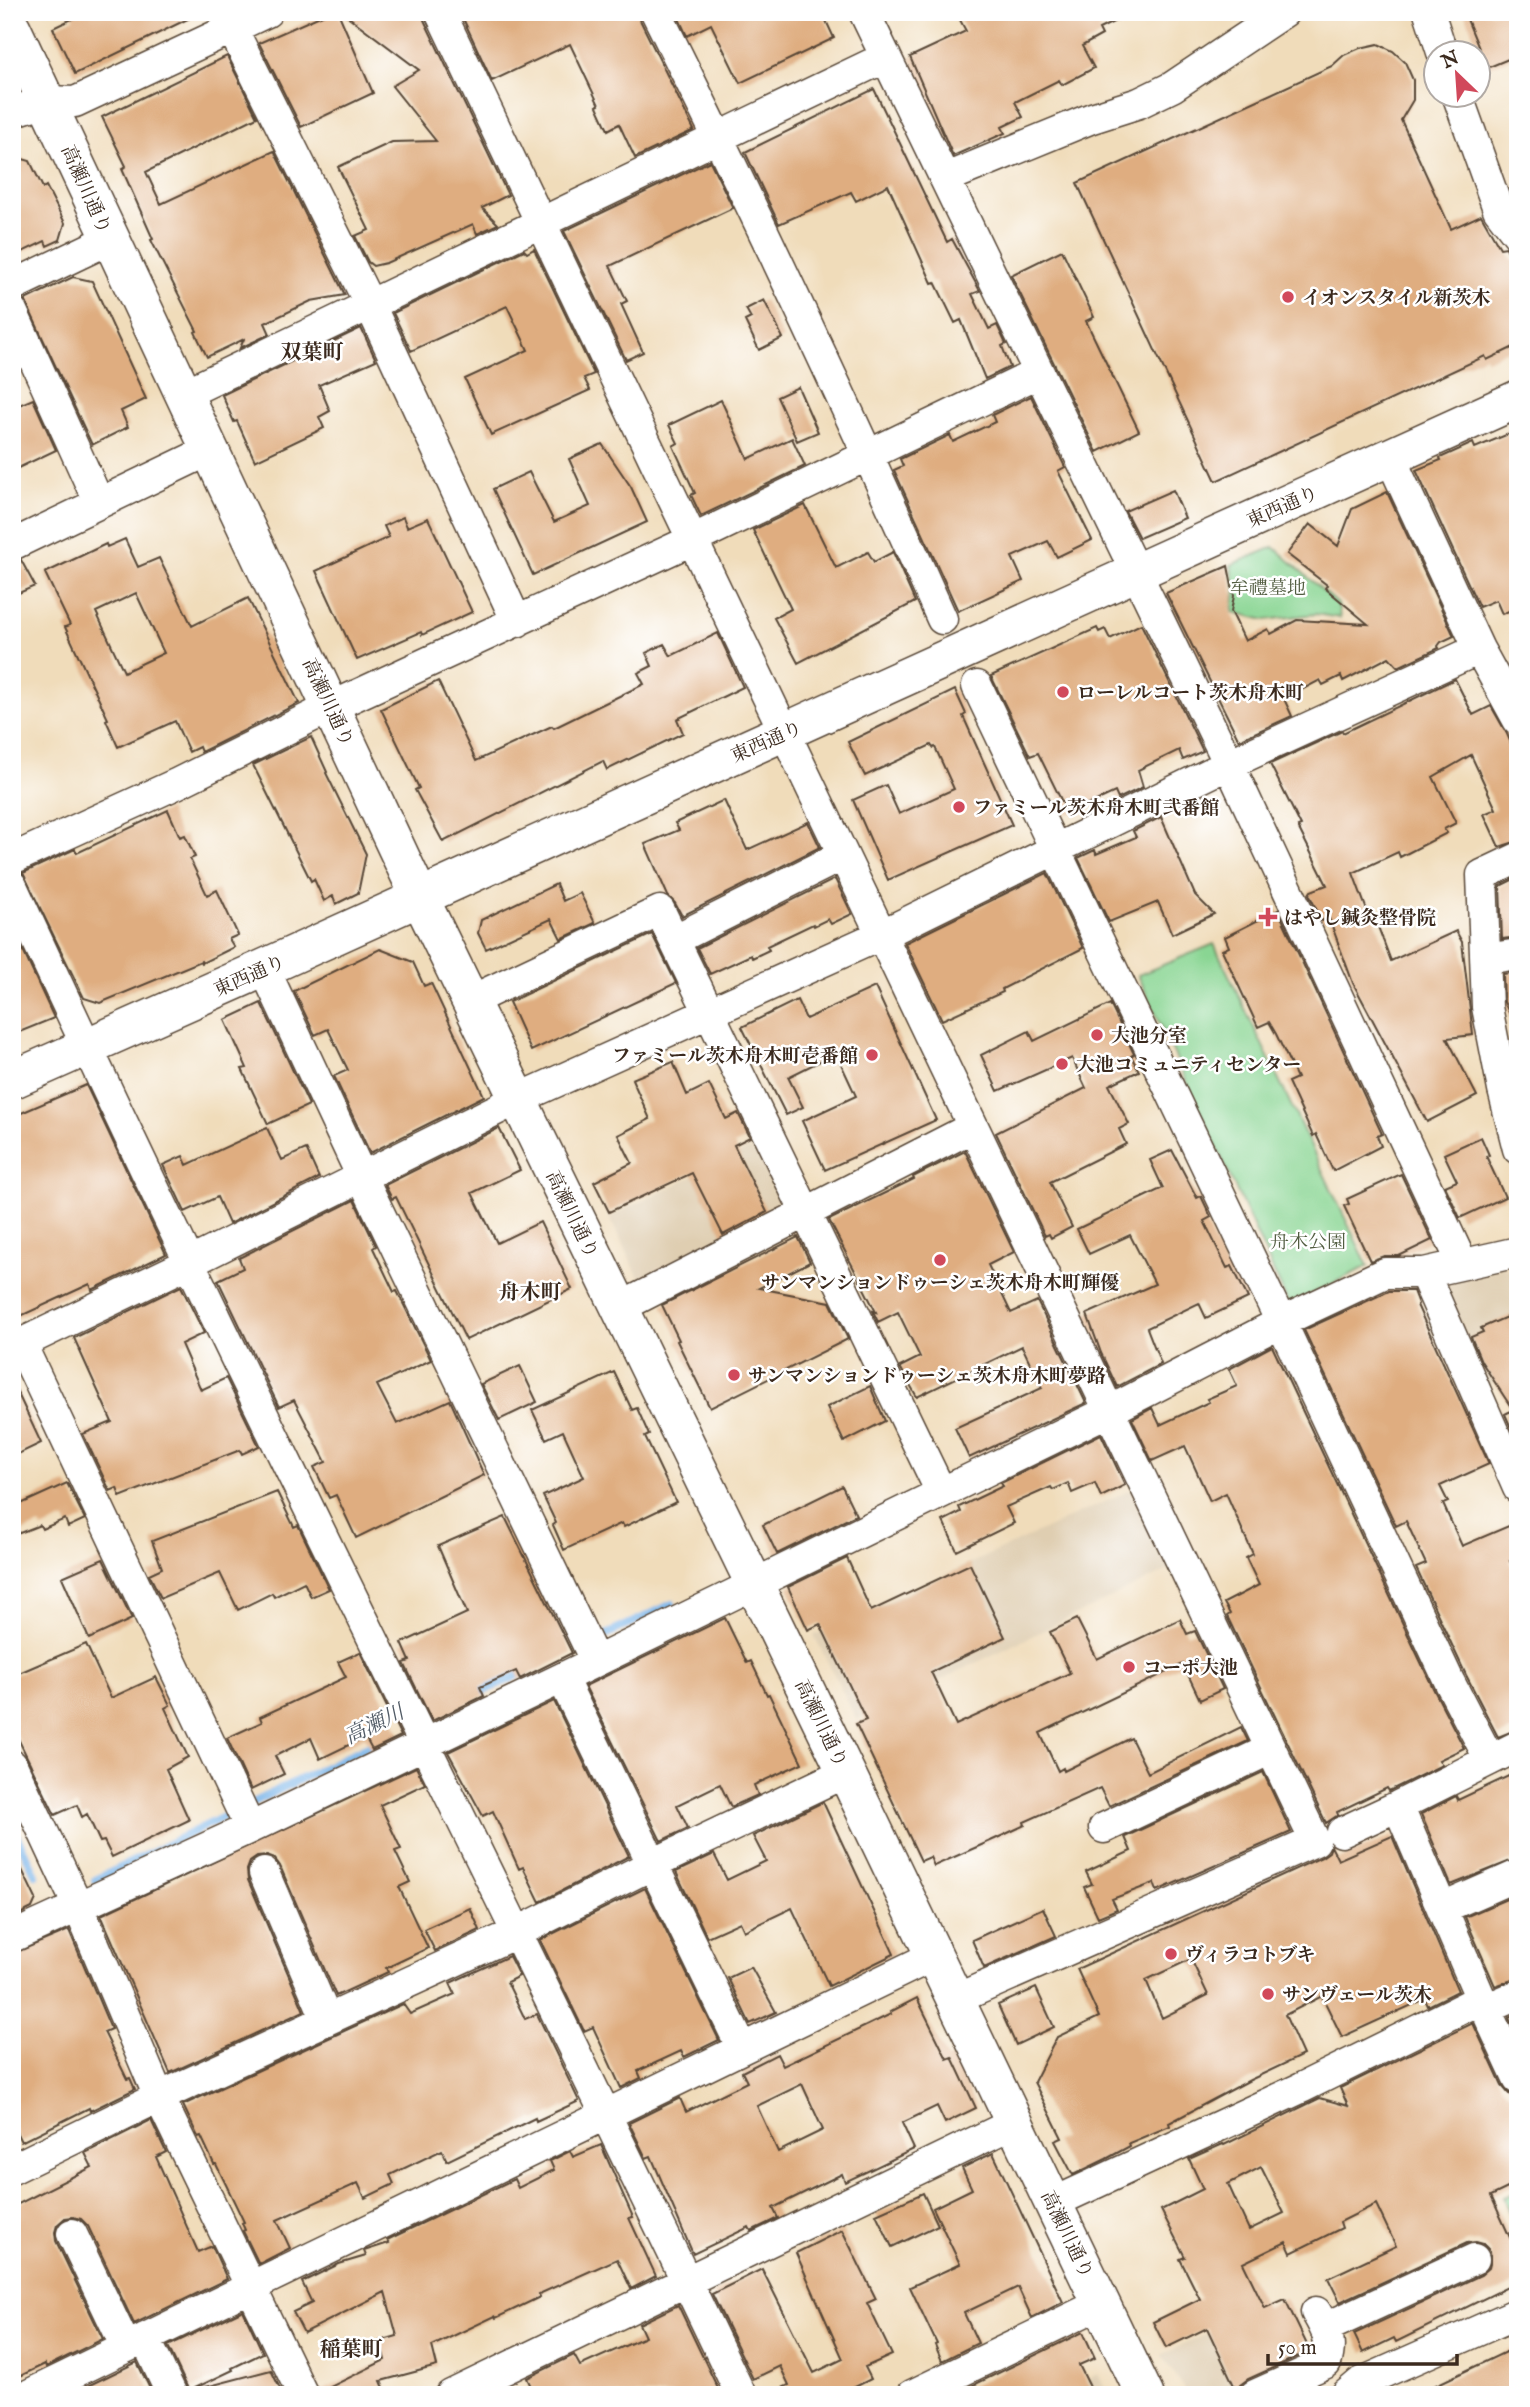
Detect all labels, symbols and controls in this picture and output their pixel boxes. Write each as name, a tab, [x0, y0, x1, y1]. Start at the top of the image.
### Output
north arrow	[1422, 38, 1492, 108]
text: N	[1437, 46, 1464, 75]
street label: 高瀬川通り	[55, 142, 115, 238]
place label: イオンスタイル新茨木	[1302, 287, 1490, 311]
marker: イオンスタイル新茨木	[1280, 289, 1296, 305]
district label: 双葉町	[281, 340, 344, 367]
street label: 東西通り	[1243, 481, 1322, 534]
park label: 牟禮墓地	[1230, 577, 1306, 601]
street label: 高瀬川通り	[296, 655, 358, 751]
place label: ローレルコート茨木舟木町	[1077, 682, 1304, 706]
marker: ローレルコート茨木舟木町	[1055, 684, 1071, 700]
street label: 東西通り	[727, 716, 806, 769]
place label: ファミール茨木舟木町弐番館	[973, 797, 1219, 821]
marker: ファミール茨木舟木町弐番館	[951, 799, 967, 815]
marker: はやし鍼灸整骨院	[1258, 907, 1278, 927]
place label: はやし鍼灸整骨院	[1284, 907, 1436, 931]
street label: 東西通り	[210, 950, 289, 1003]
place label: 大池分室	[1111, 1025, 1187, 1049]
marker: 大池分室	[1089, 1027, 1105, 1043]
place label: ファミール茨木舟木町壱番館	[612, 1045, 858, 1069]
marker: ファミール茨木舟木町壱番館	[864, 1047, 880, 1063]
place label: 大池コミュニティセンター	[1076, 1054, 1301, 1078]
marker: 大池コミュニティセンター	[1054, 1056, 1070, 1072]
street label: 高瀬川通り	[540, 1167, 603, 1263]
park label: 舟木公園	[1270, 1231, 1346, 1255]
marker: サンマンションドゥーシェ茨木舟木町輝優	[932, 1252, 948, 1268]
place label: サンマンションドゥーシェ茨木舟木町輝優	[761, 1272, 1119, 1296]
district label: 舟木町	[499, 1280, 562, 1307]
place label: サンマンションドゥーシェ茨木舟木町夢路	[748, 1365, 1106, 1389]
marker: サンマンションドゥーシェ茨木舟木町夢路	[726, 1367, 742, 1383]
place label: コーポ大池	[1143, 1657, 1238, 1681]
marker: コーポ大池	[1121, 1659, 1137, 1675]
street label: 高瀬川通り	[789, 1676, 852, 1772]
water label: 高瀬川	[340, 1699, 411, 1751]
place label: ヴィラコトブキ	[1185, 1944, 1316, 1968]
marker: ヴィラコトブキ	[1163, 1946, 1179, 1962]
place label: サンヴェール茨木	[1282, 1984, 1432, 2008]
marker: サンヴェール茨木	[1260, 1986, 1276, 2002]
street label: 高瀬川通り	[1035, 2187, 1098, 2283]
scale bar	[1268, 2323, 1456, 2367]
text: 50 m	[1278, 2335, 1317, 2362]
district label: 稲葉町	[320, 2337, 383, 2364]

